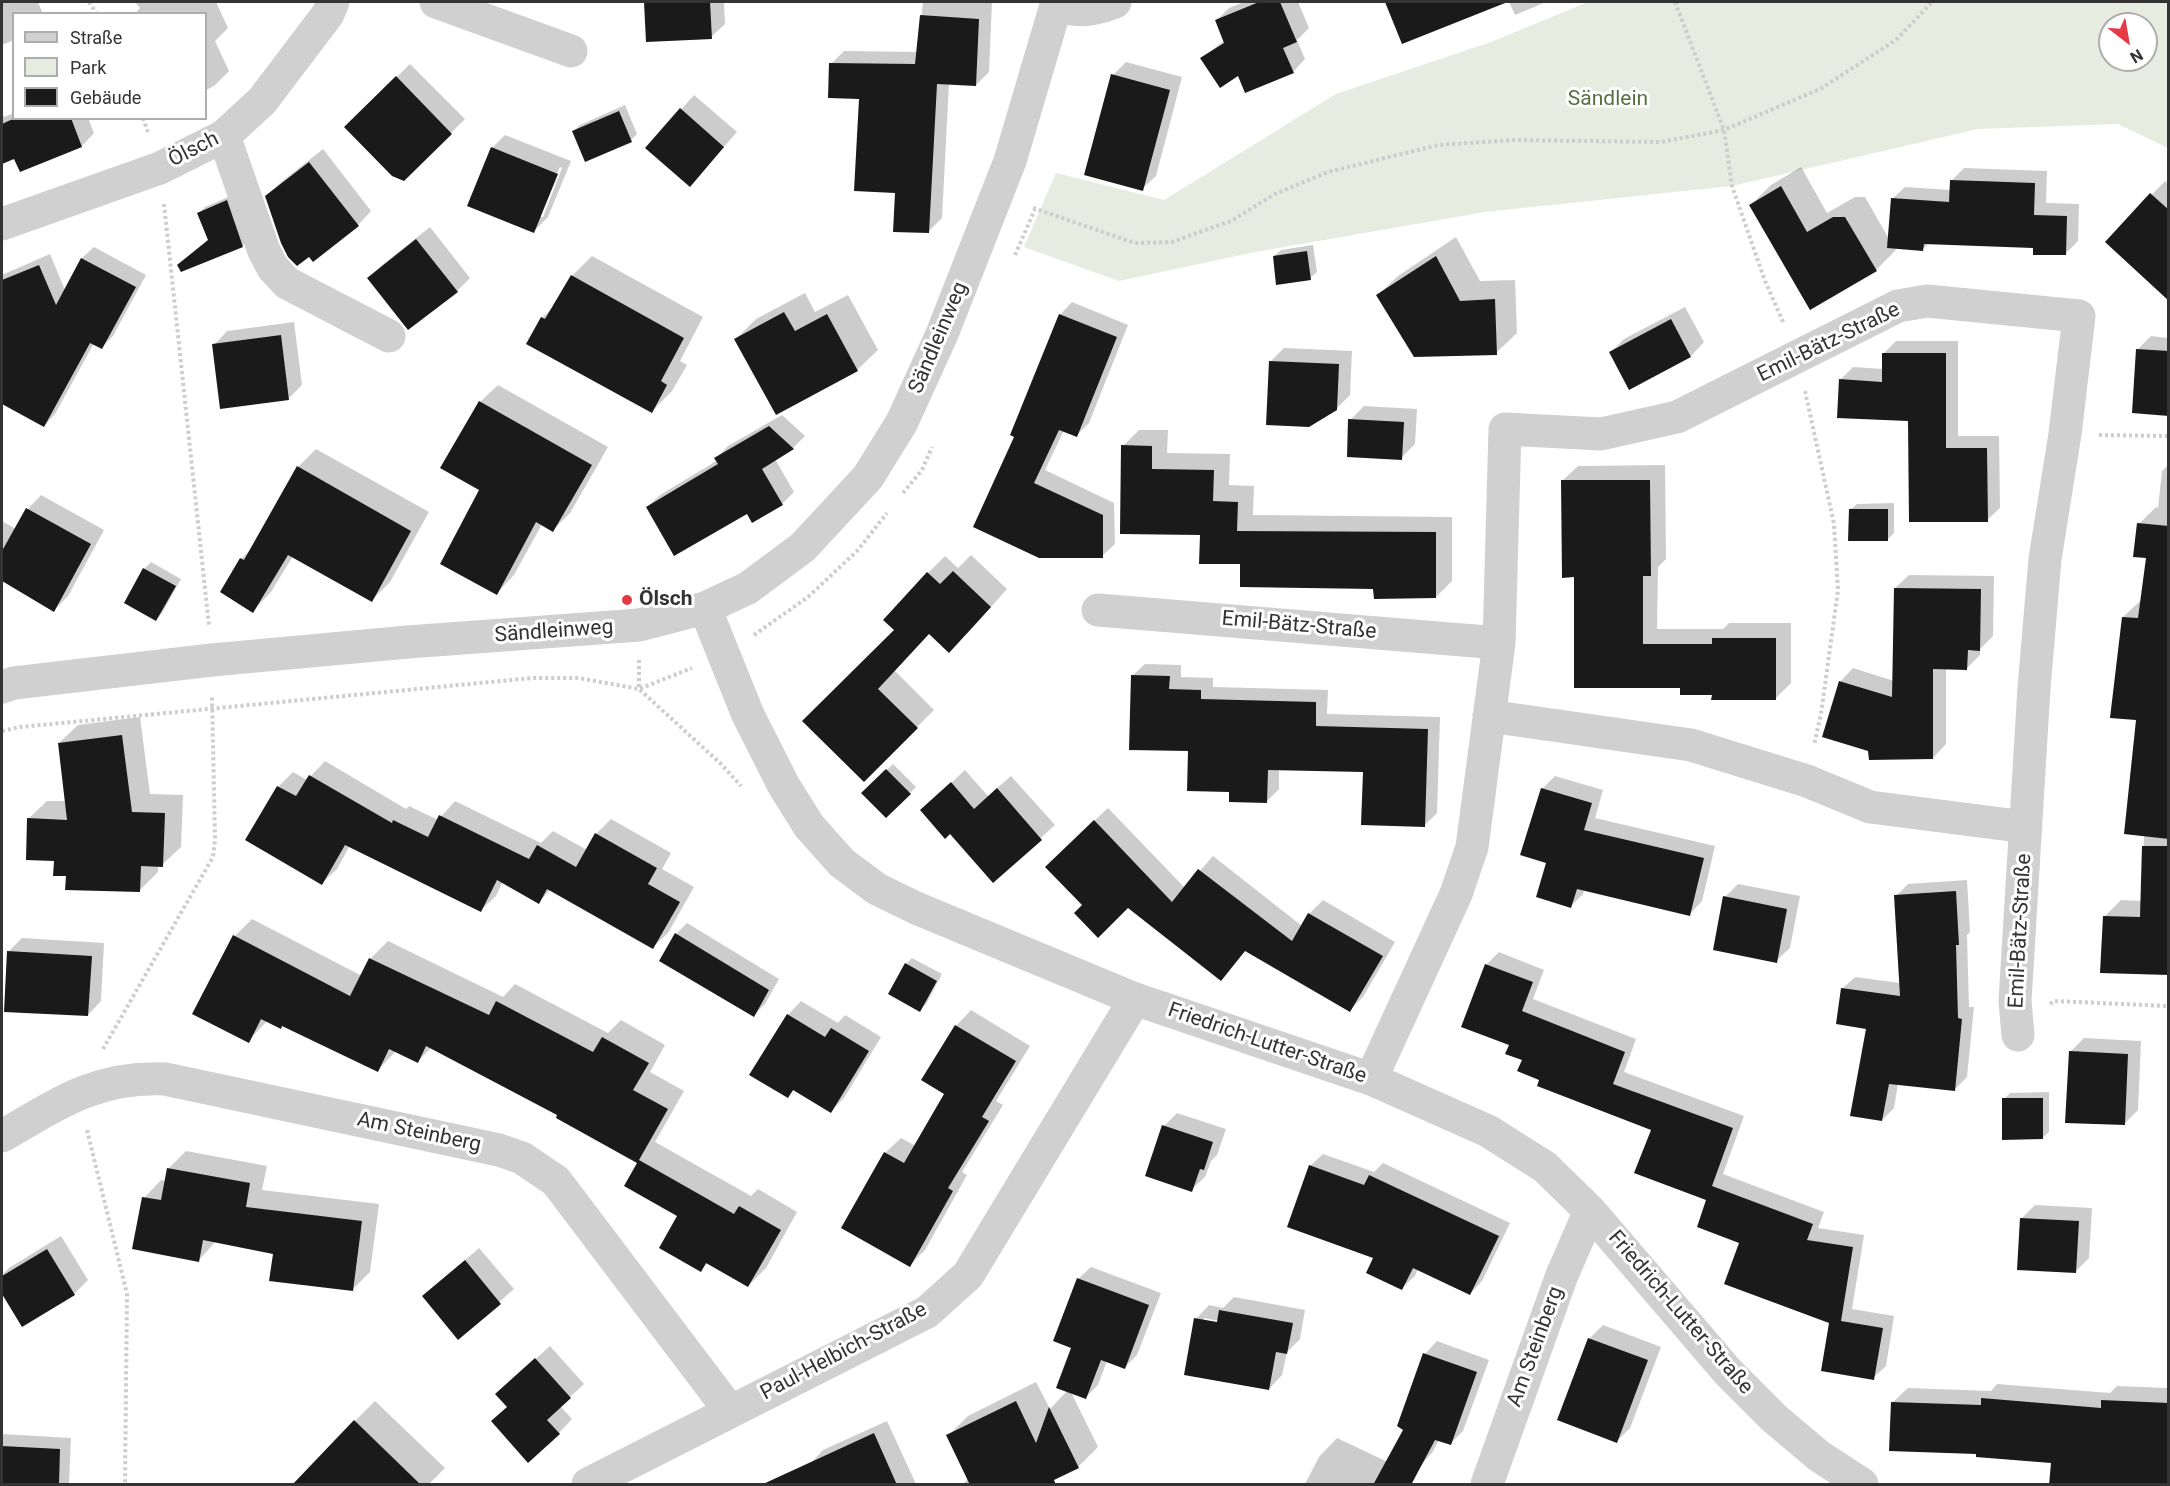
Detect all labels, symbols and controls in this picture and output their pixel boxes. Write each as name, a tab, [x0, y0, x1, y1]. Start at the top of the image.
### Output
legend	[12, 12, 207, 120]
north arrow	[2098, 12, 2158, 72]
text: Straße	[70, 27, 122, 48]
text: N	[2127, 45, 2146, 67]
text: Park	[70, 57, 106, 78]
text: Gebäude	[70, 87, 141, 108]
park label: Sändlein	[1568, 87, 1648, 113]
street label: Ölsch	[165, 127, 223, 173]
street label: Sändleinweg	[904, 278, 974, 398]
street label: Emil-Bätz-Straße	[1754, 298, 1904, 388]
place label: Ölsch	[639, 587, 693, 613]
marker: Ölsch	[620, 593, 634, 607]
street label: Emil-Bätz-Straße	[1221, 607, 1377, 645]
street label: Sändleinweg	[494, 615, 614, 649]
street label: Emil-Bätz-Straße	[2004, 853, 2038, 1009]
street label: Friedrich-Lutter-Straße	[1164, 998, 1370, 1090]
street label: Am Steinberg	[355, 1108, 483, 1158]
street label: Friedrich-Lutter-Straße	[1602, 1226, 1758, 1400]
street label: Am Steinberg	[1503, 1283, 1569, 1411]
street label: Paul-Helbich-Straße	[757, 1298, 931, 1406]

